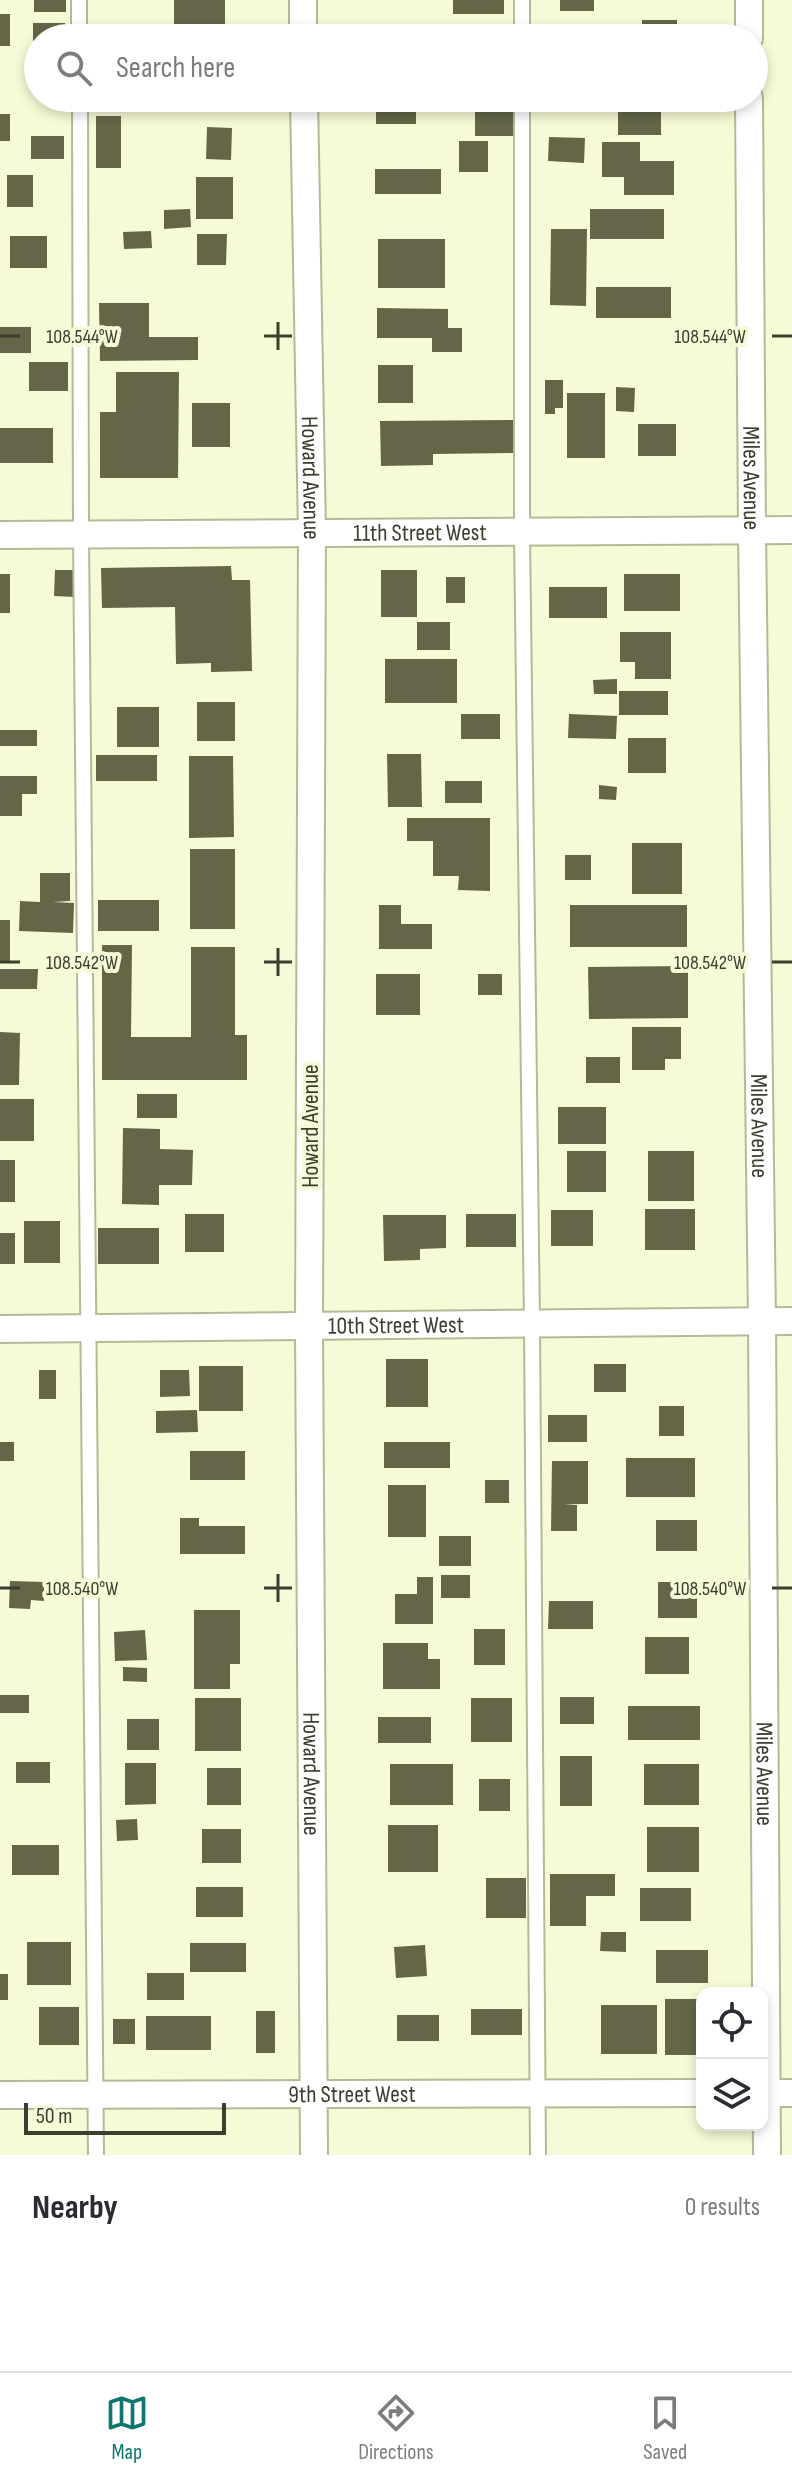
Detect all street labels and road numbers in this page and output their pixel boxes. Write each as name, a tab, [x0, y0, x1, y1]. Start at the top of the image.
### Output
street label: Howard Avenue	[295, 416, 327, 540]
street label: Miles Avenue	[737, 426, 766, 530]
street label: 11th Street West	[353, 517, 487, 547]
street label: Howard Avenue	[296, 1064, 325, 1188]
street label: Miles Avenue	[744, 1074, 775, 1178]
street label: 10th Street West	[328, 1310, 464, 1340]
street label: Howard Avenue	[297, 1712, 327, 1836]
street label: Miles Avenue	[750, 1722, 780, 1826]
street label: 9th Street West	[288, 2079, 416, 2109]

